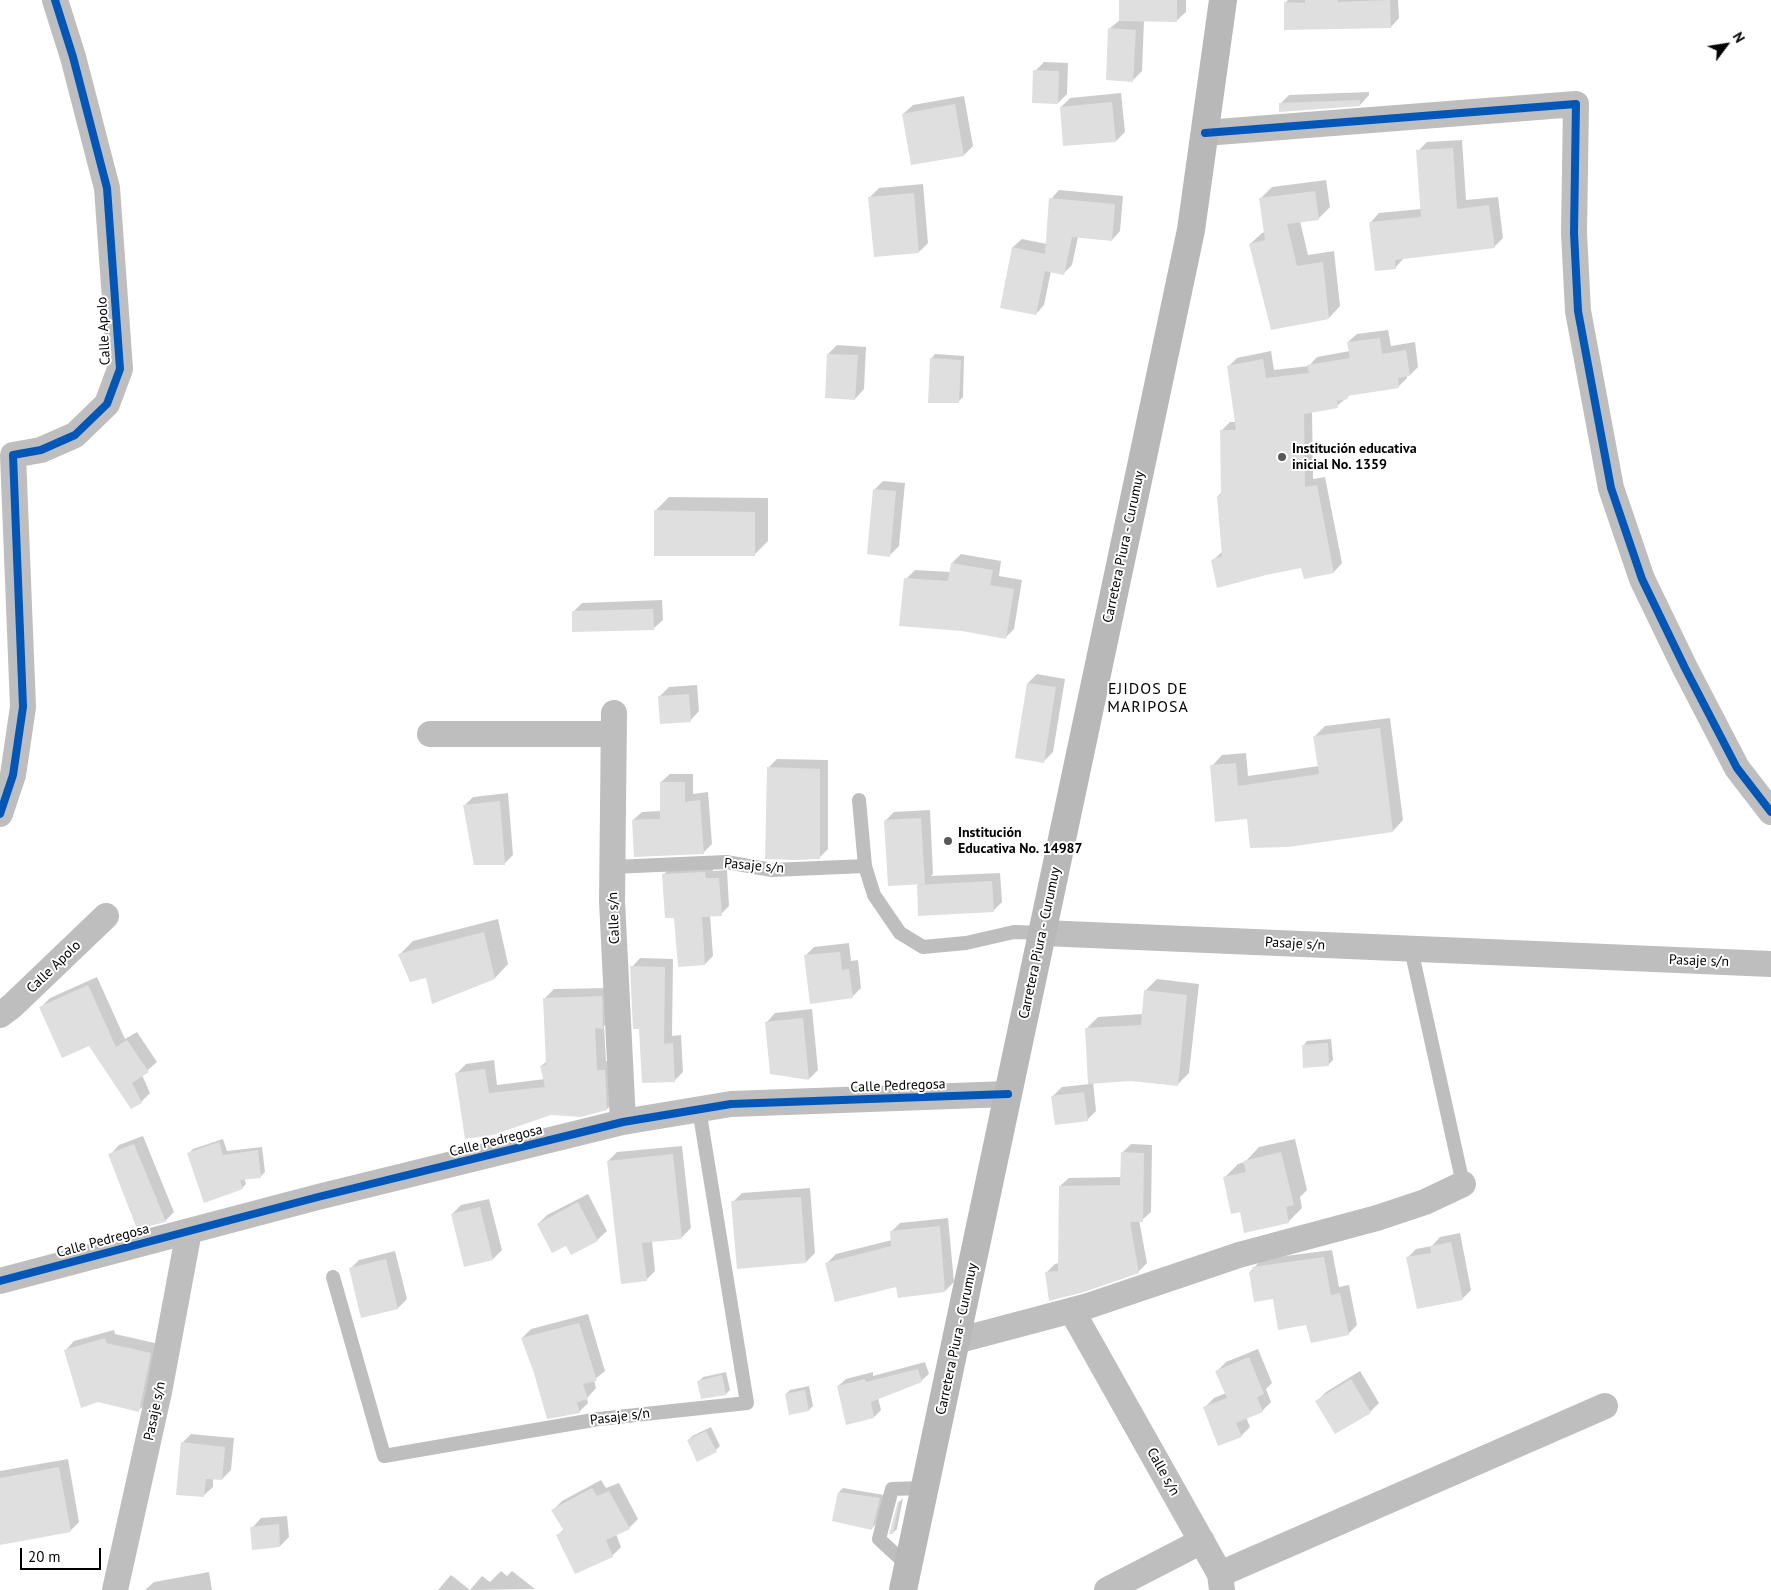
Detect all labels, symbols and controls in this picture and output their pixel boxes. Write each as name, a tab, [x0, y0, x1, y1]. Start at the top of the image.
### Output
north arrow	[1701, 20, 1751, 70]
text: N	[1729, 29, 1749, 46]
street label: Calle Apolo	[94, 296, 114, 366]
place label: Institución educativa inicial No. 1359	[1292, 441, 1417, 474]
marker: Institución educativa inicial No. 1359	[1276, 451, 1288, 463]
street label: Carretera Piura - Curumuy	[1100, 470, 1148, 624]
district label: EJIDOS DE MARIPOSA	[1106, 679, 1190, 717]
place label: Institución Educativa No. 14987	[958, 825, 1082, 858]
marker: Institución Educativa No. 14987	[942, 835, 954, 847]
street label: Pasaje s/n	[723, 855, 785, 877]
street label: Carretera Piura - Curumuy	[1016, 866, 1064, 1020]
street label: Calle s/n	[605, 892, 623, 944]
street label: Pasaje s/n	[1264, 934, 1326, 954]
street label: Calle Apolo	[23, 937, 85, 997]
street label: Pasaje s/n	[1669, 952, 1729, 970]
street label: Calle Pedregosa	[850, 1076, 946, 1096]
street label: Calle Pedregosa	[448, 1121, 544, 1161]
street label: Calle Pedregosa	[55, 1221, 151, 1261]
street label: Carretera Piura - Curumuy	[933, 1262, 981, 1416]
street label: Pasaje s/n	[141, 1380, 169, 1442]
street label: Pasaje s/n	[589, 1405, 651, 1429]
street label: Calle s/n	[1143, 1445, 1183, 1499]
scale bar	[22, 1538, 104, 1570]
text: 20 m	[28, 1547, 61, 1566]

